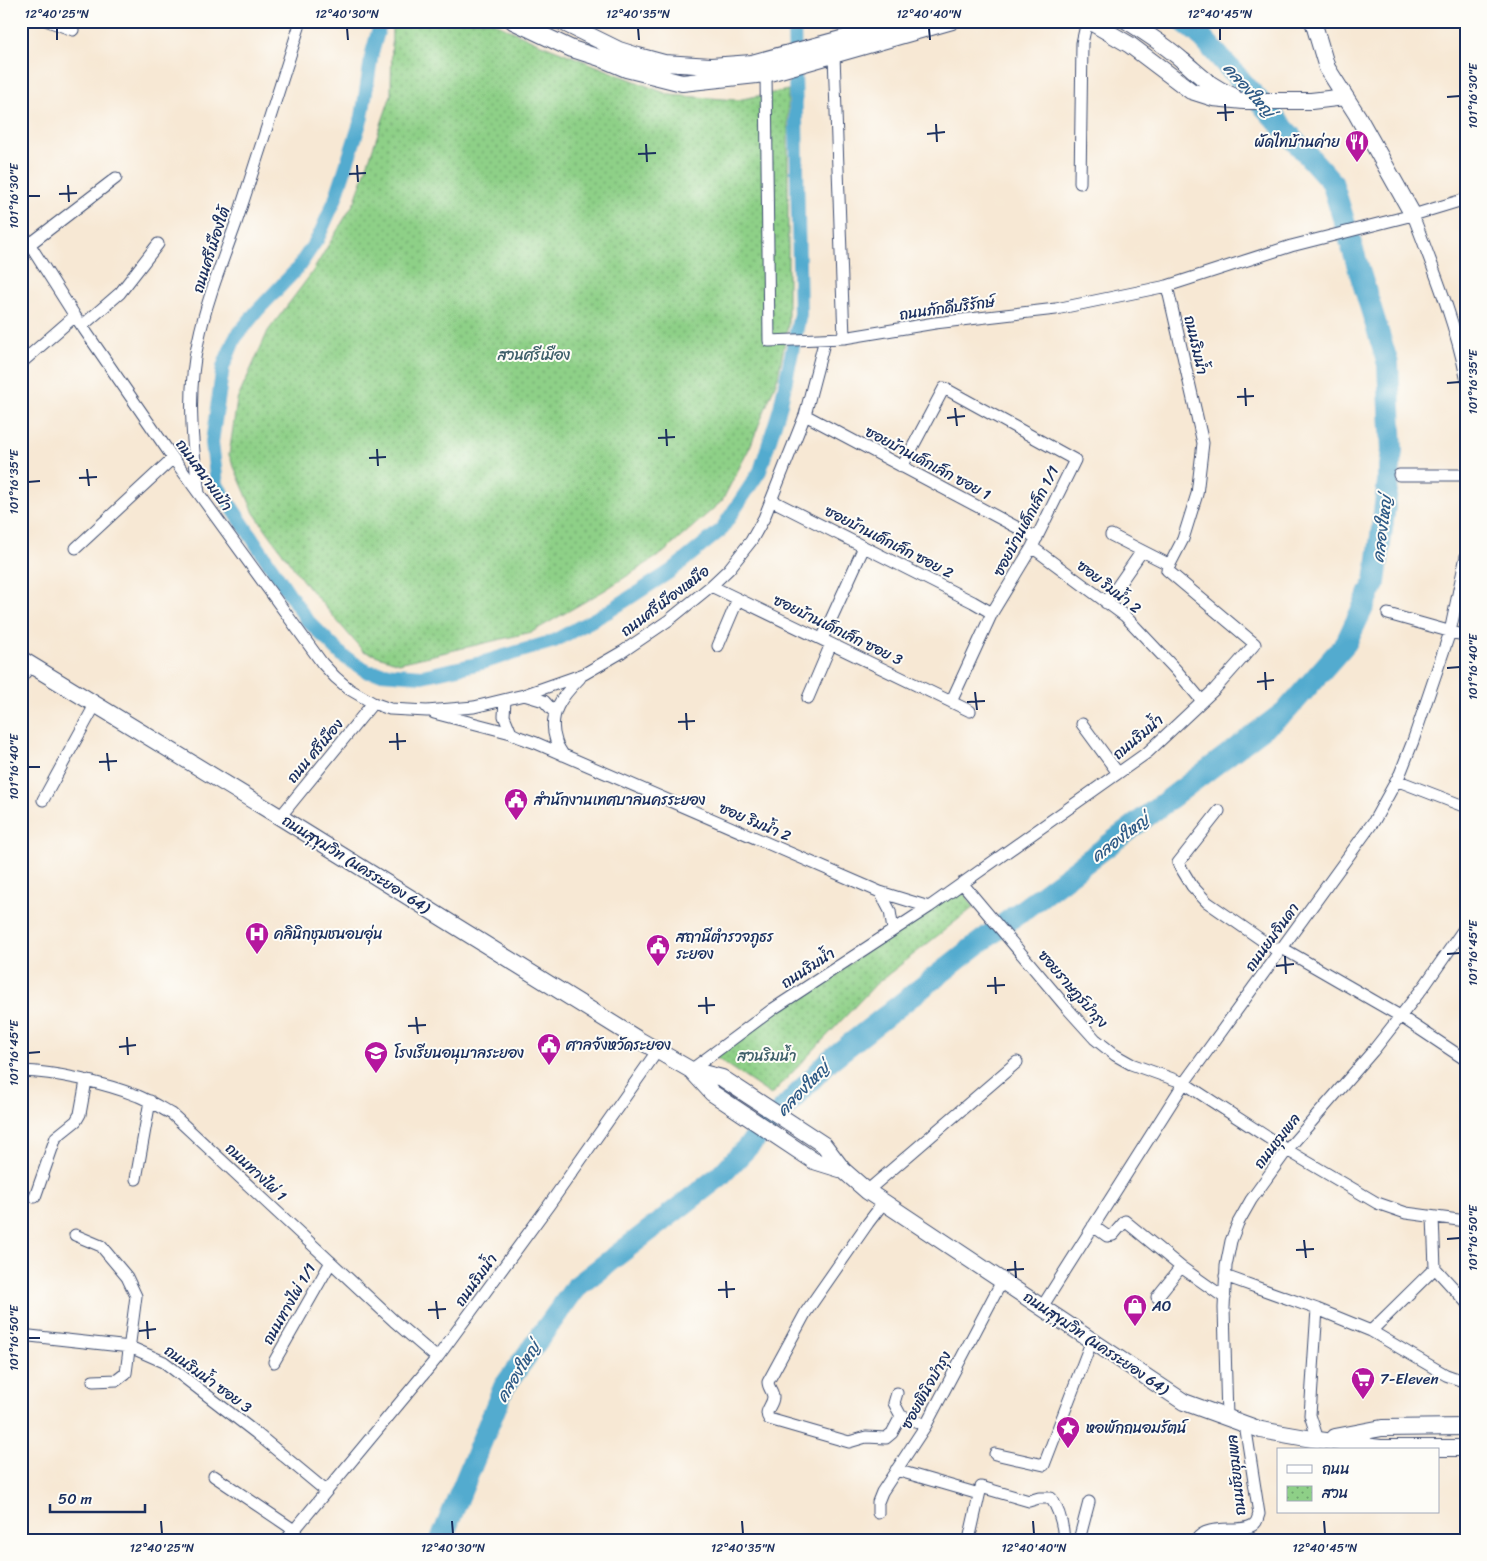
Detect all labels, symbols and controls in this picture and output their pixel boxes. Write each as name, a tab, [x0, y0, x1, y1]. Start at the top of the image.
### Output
text: 12°40'25"N	[25, 3, 90, 25]
text: 12°40'30"N	[315, 3, 380, 25]
text: 12°40'35"N	[606, 3, 671, 25]
text: 12°40'40"N	[896, 3, 962, 25]
text: 12°40'45"N	[1188, 3, 1253, 25]
water label: คลองใหญ่	[1216, 55, 1286, 128]
text: 101°16'30"E	[1462, 62, 1484, 129]
place label: ผัดไทบ้านค่าย	[1255, 129, 1340, 155]
restaurant icon: ผัดไทบ้านค่าย	[1344, 129, 1370, 163]
text: 101°16'30"E	[3, 162, 25, 229]
street label: ถนนศรีเมืองใต้	[185, 202, 238, 297]
street label: ถนนภักดีบริรักษ์	[898, 288, 999, 328]
street label: ถนนริมน้ำ	[1177, 313, 1215, 377]
park label: สวนศรีเมือง	[497, 342, 570, 368]
text: 101°16'35"E	[1462, 348, 1484, 415]
street label: ซอยบ้านเด็กเล็ก ซอย 1	[860, 419, 996, 507]
street label: ถนนสนามเป้า	[169, 433, 239, 517]
text: 101°16'35"E	[3, 448, 25, 515]
street label: ซอยบ้านเด็กเล็ก 1/1	[986, 461, 1066, 581]
water label: คลองใหญ่	[1364, 489, 1401, 564]
street label: ซอยบ้านเด็กเล็ก ซอย 2	[820, 498, 958, 586]
street label: ซอย ริมน้ำ 2	[1071, 553, 1147, 621]
street label: ถนนศรีเมืองเหนือ	[615, 559, 715, 643]
street label: ซอยบ้านเด็กเล็ก ซอย 3	[769, 587, 907, 673]
text: 101°16'40"E	[1462, 633, 1484, 700]
street label: ถนนริมน้ำ	[1106, 708, 1170, 766]
street label: ถนน ศรีเมือง	[280, 713, 350, 789]
text: 101°16'40"E	[3, 733, 25, 800]
public building icon: สำนักงานเทศบาลนครระยอง	[503, 787, 529, 821]
place label: สำนักงานเทศบาลนครระยอง	[533, 787, 706, 813]
street label: ซอย ริมน้ำ 2	[715, 795, 795, 849]
water label: คลองใหญ่	[1085, 803, 1159, 870]
street label: ถนนสุขุมวิท (นครระยอง 64)	[277, 808, 436, 921]
street label: ถนนยมจินดา	[1238, 897, 1306, 977]
text: 101°16'45"E	[1462, 919, 1484, 986]
hospital icon: คลินิกชุมชนอบอุ่น	[244, 921, 270, 955]
place label: คลินิกชุมชนอบอุ่น	[274, 921, 383, 947]
place label: สถานีตำรวจภูธร ระยอง	[675, 924, 775, 967]
public building icon: สถานีตำรวจภูธร ระยอง	[645, 933, 671, 967]
street label: ถนนริมน้ำ	[776, 941, 840, 995]
street label: ซอยราษฎร์บำรุง	[1031, 944, 1115, 1034]
text: 101°16'45"E	[3, 1019, 25, 1086]
public building icon: ศาลจังหวัดระยอง	[536, 1032, 562, 1066]
place label: ศาลจังหวัดระยอง	[565, 1032, 671, 1058]
school or university icon: โรงเรียนอนุบาลระยอง	[363, 1040, 389, 1074]
place label: โรงเรียนอนุบาลระยอง	[394, 1040, 524, 1066]
park label: สวนริมน้ำ	[737, 1043, 796, 1069]
water label: คลองใหญ่	[769, 1051, 840, 1123]
street label: ถนนชุมพล	[1247, 1107, 1307, 1175]
street label: ถนนทางไผ่ 1	[219, 1136, 293, 1208]
text: 101°16'50"E	[1462, 1204, 1484, 1271]
street label: ถนนริมน้ำ	[448, 1248, 504, 1312]
street label: ถนนทางไผ่ 1/1	[255, 1258, 323, 1350]
street label: ถนนสุขุมวิท (นครระยอง 64)	[1018, 1284, 1175, 1402]
shop icon: AO	[1122, 1293, 1148, 1327]
place label: AO	[1151, 1293, 1172, 1319]
text: 101°16'50"E	[3, 1304, 25, 1371]
water label: คลองใหญ่	[488, 1332, 551, 1408]
street label: ถนนริมน้ำ ซอย 3	[158, 1338, 258, 1420]
street label: ซอยพินิจบำรุง	[894, 1346, 958, 1434]
supermarket icon: 7-Eleven	[1350, 1366, 1376, 1400]
place label: 7-Eleven	[1380, 1366, 1439, 1392]
place icon: หอพักถนอมรัตน์	[1055, 1415, 1081, 1449]
place label: หอพักถนอมรัตน์	[1086, 1415, 1189, 1441]
street label: ถนนชัยชุมพล	[1219, 1433, 1253, 1517]
legend	[1277, 1448, 1440, 1514]
text: ถนน	[1322, 1456, 1350, 1482]
text: สวน	[1321, 1480, 1348, 1506]
scale bar	[50, 1481, 145, 1513]
text: 50 m	[58, 1486, 93, 1512]
text: 12°40'25"N	[130, 1537, 195, 1559]
text: 12°40'30"N	[421, 1537, 486, 1559]
text: 12°40'35"N	[711, 1537, 776, 1559]
text: 12°40'40"N	[1001, 1537, 1067, 1559]
text: 12°40'45"N	[1293, 1537, 1358, 1559]

